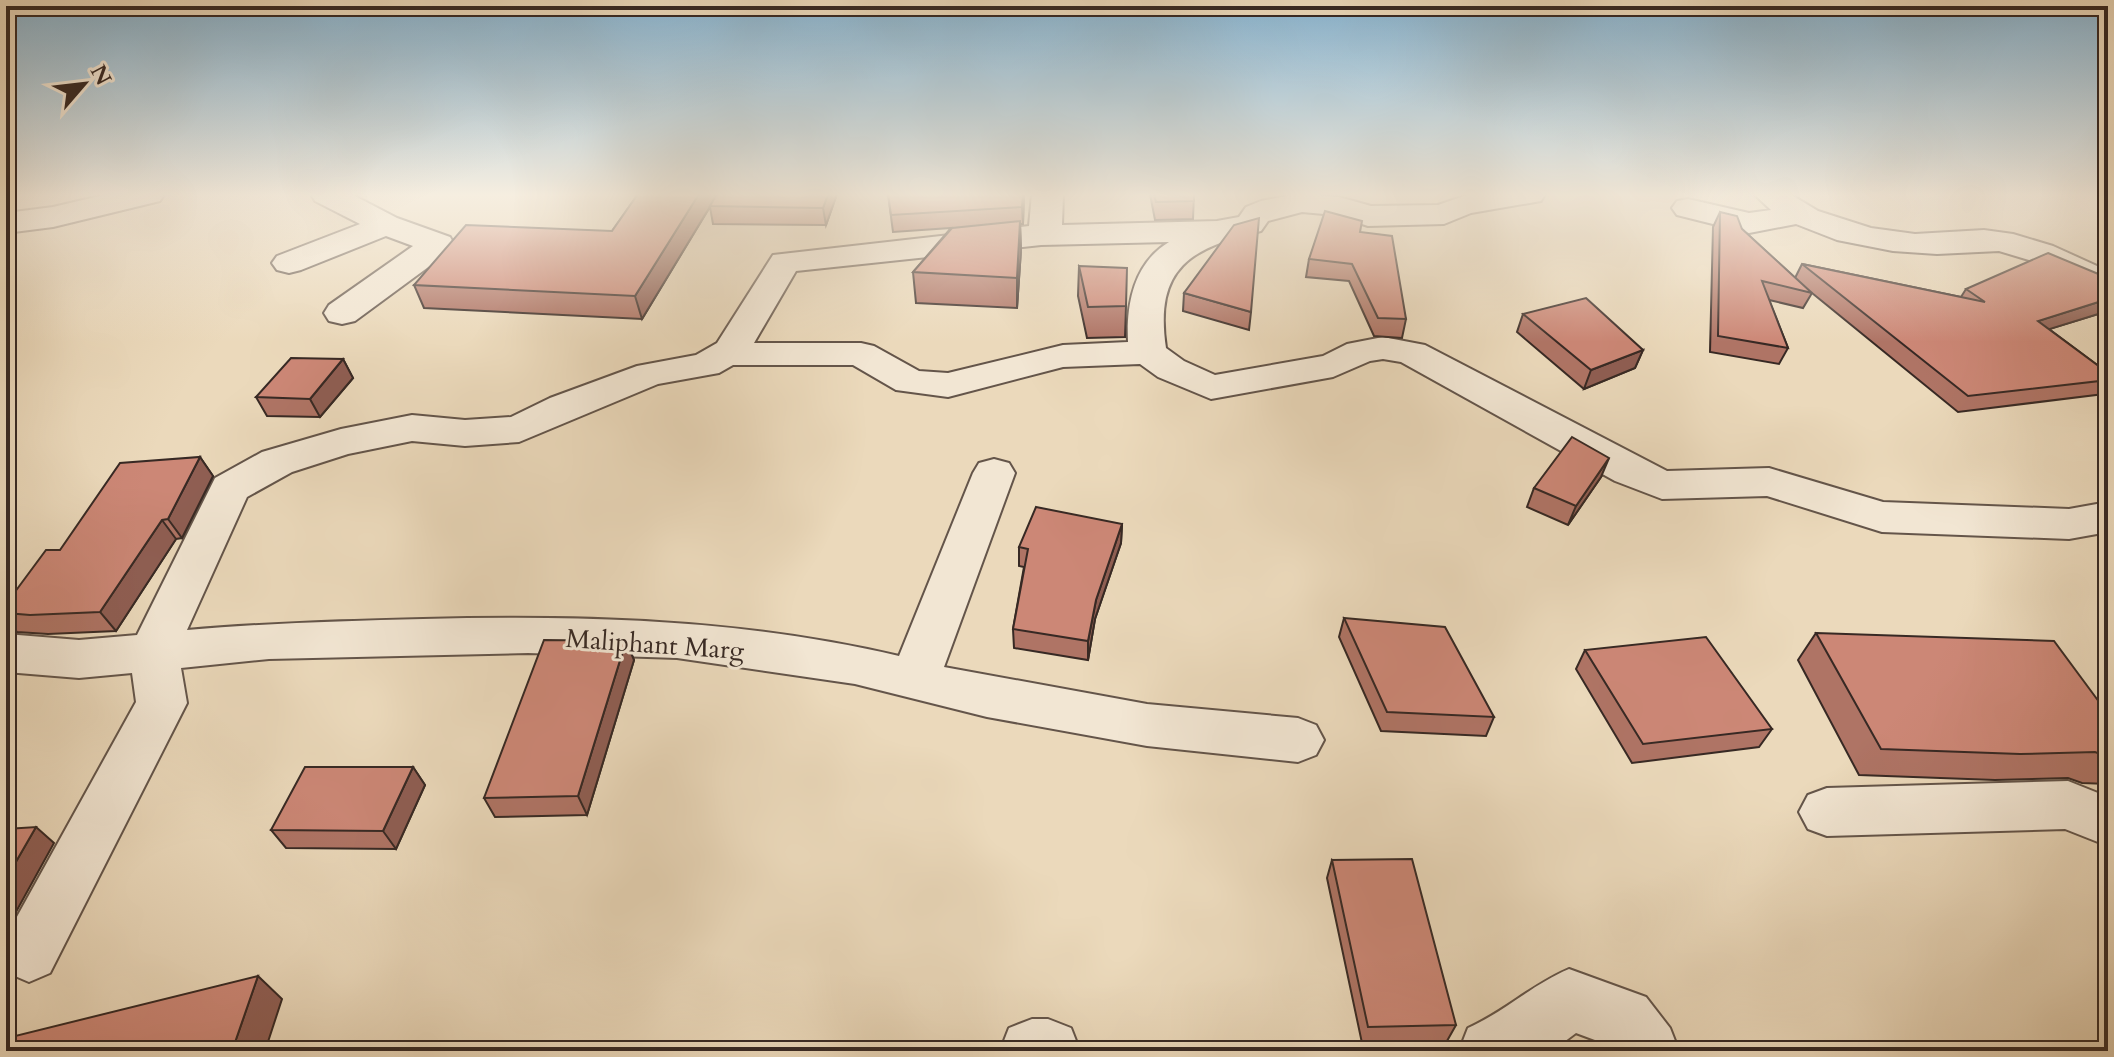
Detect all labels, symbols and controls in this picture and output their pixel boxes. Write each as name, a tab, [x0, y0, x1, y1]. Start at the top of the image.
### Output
north arrow	[44, 44, 124, 124]
text: N	[83, 60, 119, 91]
street label: Maliphant Marg	[565, 621, 746, 668]

